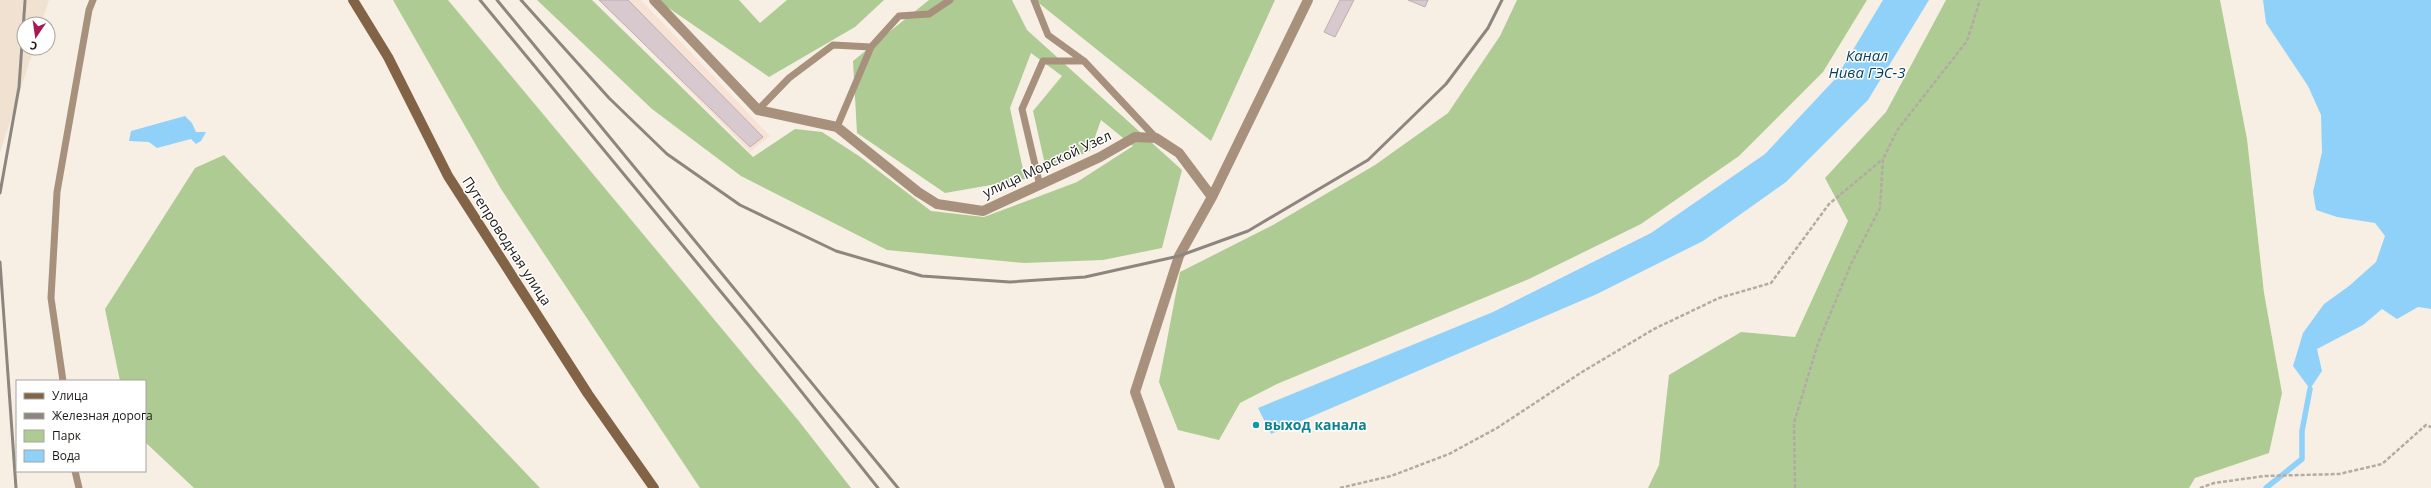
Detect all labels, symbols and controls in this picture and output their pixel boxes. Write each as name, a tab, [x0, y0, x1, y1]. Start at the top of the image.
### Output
north arrow	[16, 16, 56, 56]
text: С	[29, 38, 39, 54]
water label: Канал Нива ГЭС-3	[1828, 45, 1906, 82]
street label: улица Морской Узел	[979, 125, 1114, 202]
street label: Путепроводная улица	[459, 173, 556, 309]
legend	[16, 380, 146, 472]
text: Улица	[52, 387, 88, 404]
text: Железная дорога	[52, 407, 153, 424]
place label: выход канала	[1264, 415, 1367, 434]
marker: выход канала	[1251, 420, 1261, 430]
text: Парк	[52, 427, 82, 444]
text: Вода	[52, 447, 81, 464]

